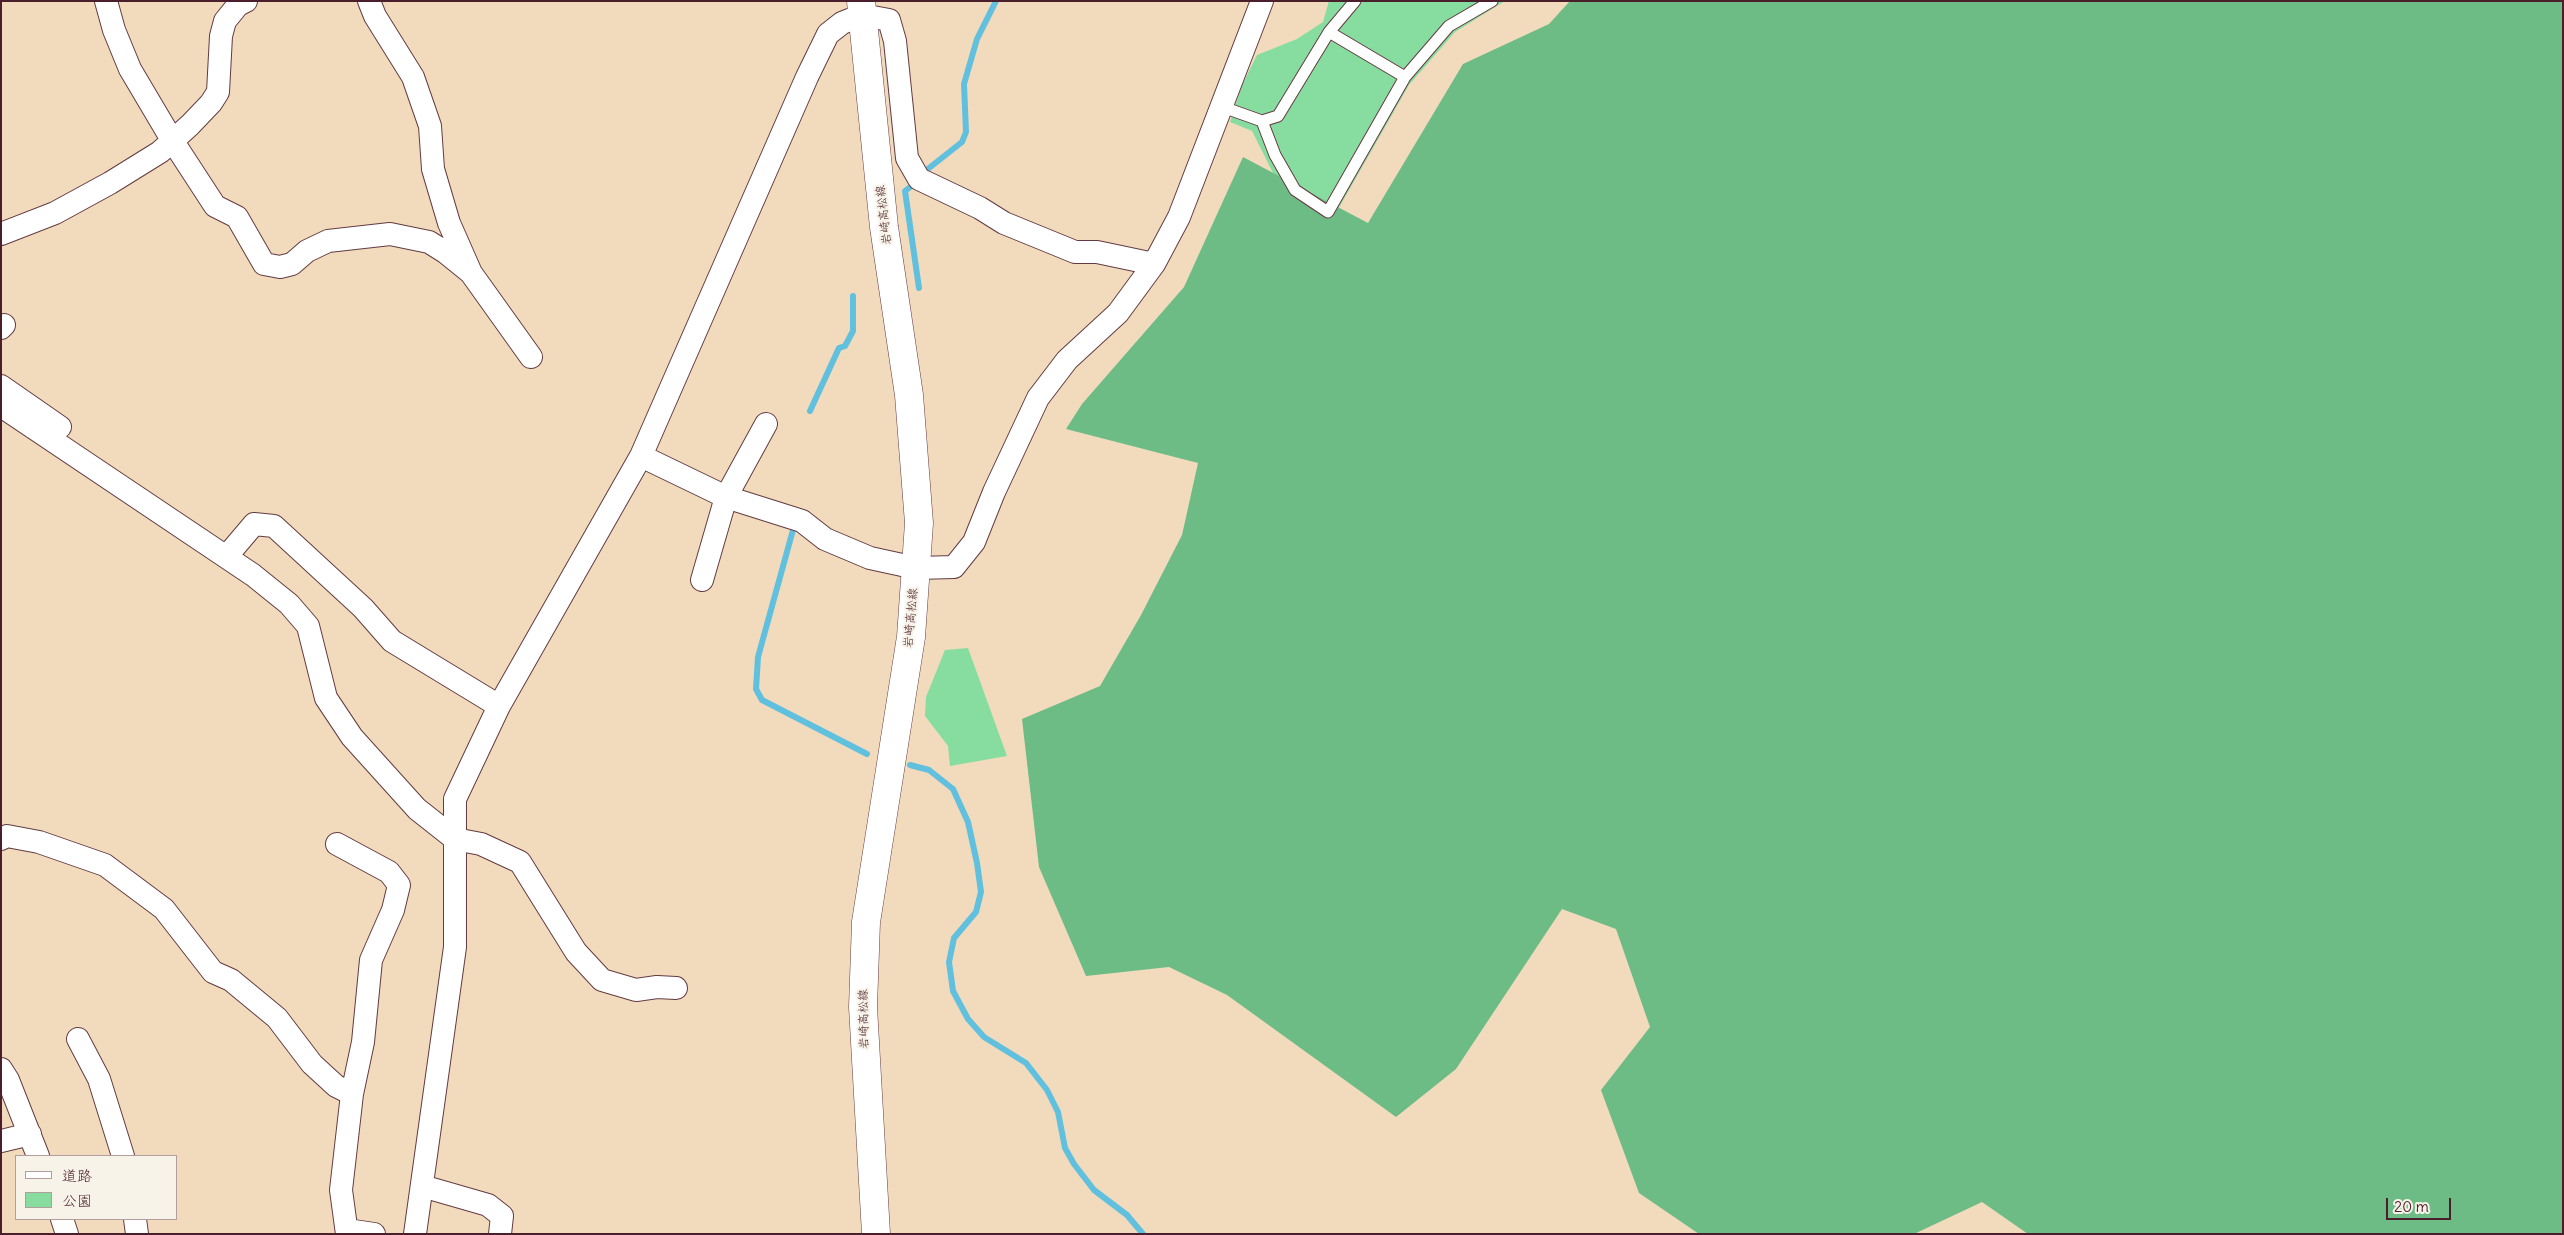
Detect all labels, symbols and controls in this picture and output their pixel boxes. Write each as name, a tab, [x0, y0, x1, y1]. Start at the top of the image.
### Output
street label: 岩崎高松線	[873, 184, 895, 246]
street label: 岩崎高松線	[901, 587, 921, 649]
street label: 岩崎高松線	[856, 989, 872, 1049]
legend	[15, 1155, 178, 1220]
text: 道路	[62, 1166, 92, 1185]
scale bar	[2389, 1188, 2454, 1220]
text: 公園	[62, 1191, 92, 1210]
text: 20 m	[2394, 1197, 2429, 1216]

